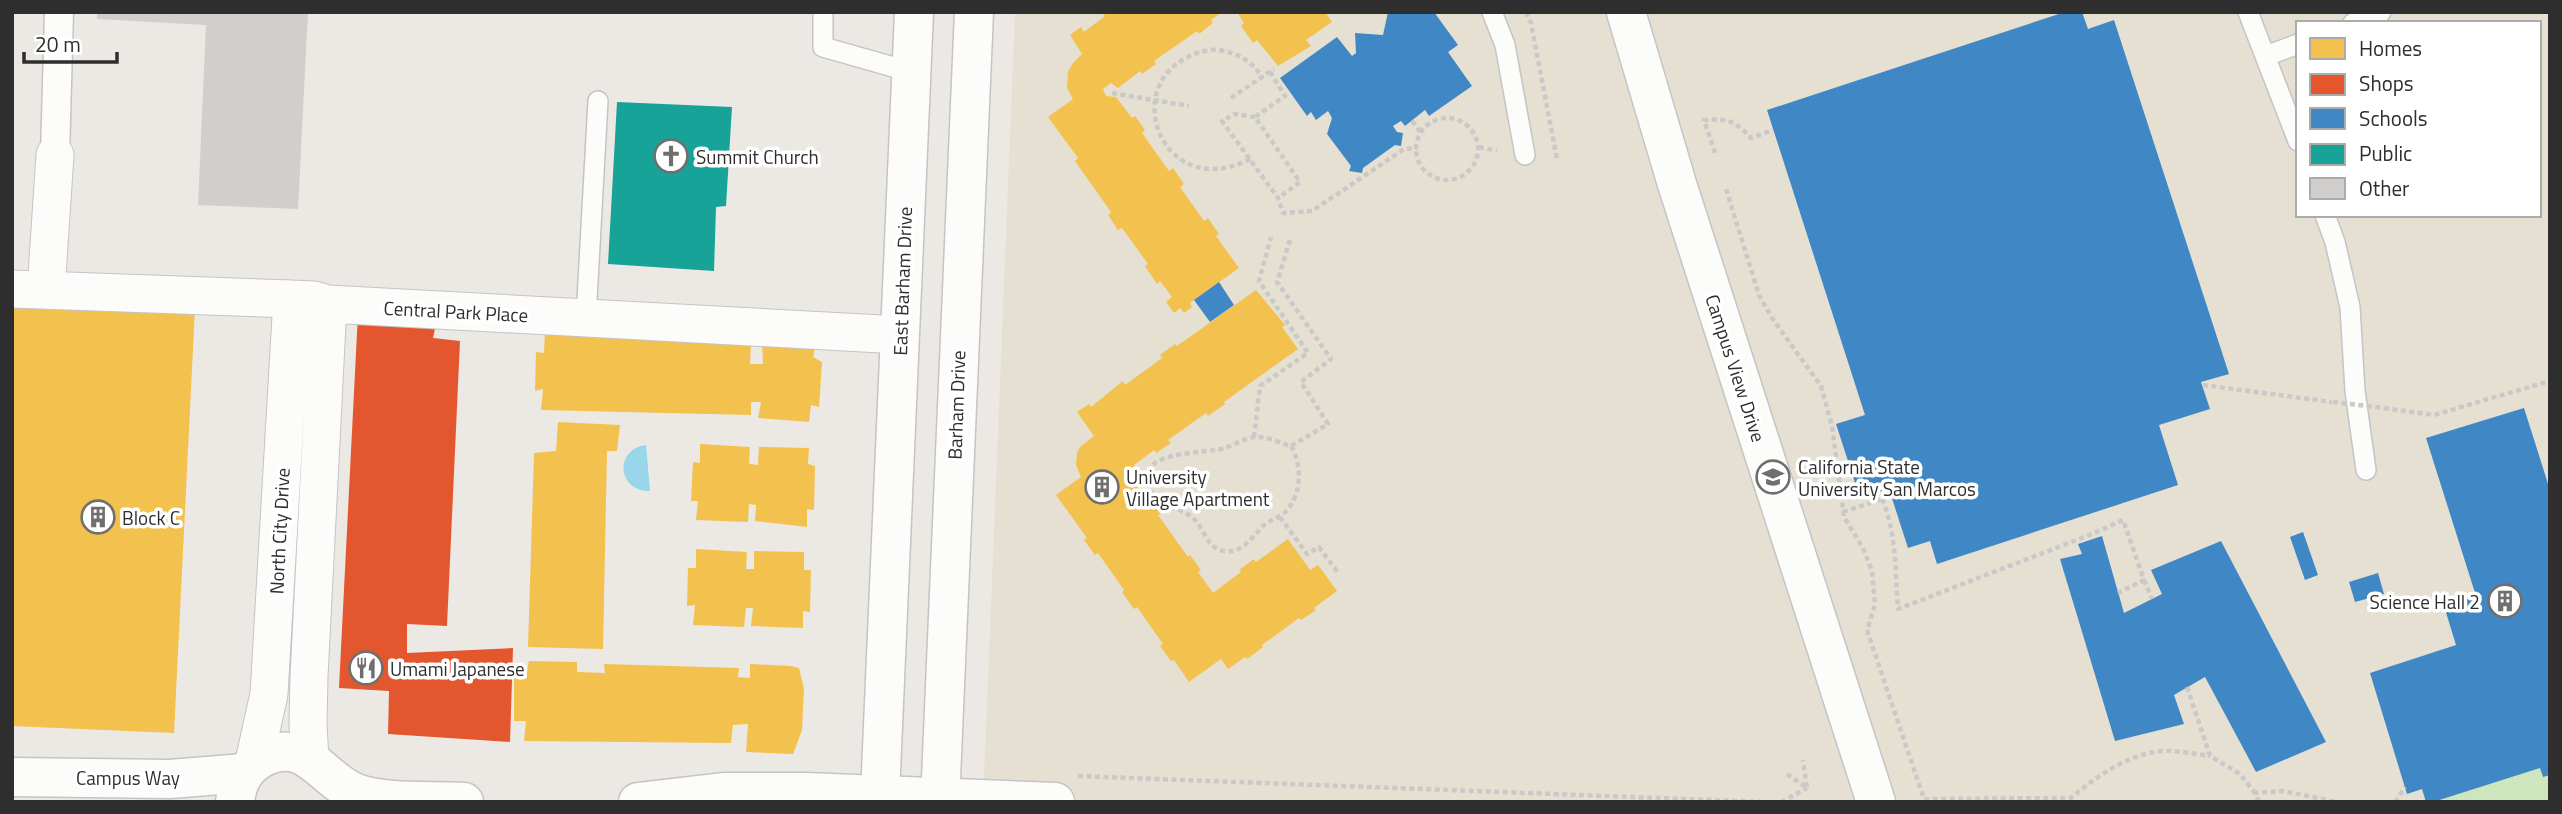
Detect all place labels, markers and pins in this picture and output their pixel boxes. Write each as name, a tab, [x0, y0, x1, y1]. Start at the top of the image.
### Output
church icon: Summit Church	[652, 137, 690, 175]
place label: Summit Church	[696, 142, 819, 171]
place label: California State University San Marcos	[1798, 452, 1976, 503]
school or university icon: California State University San Marcos	[1754, 458, 1792, 496]
place label: University Village Apartment	[1126, 462, 1270, 513]
building icon: University Village Apartment	[1083, 468, 1121, 506]
building icon: Block C	[79, 498, 117, 536]
place label: Block C	[122, 503, 180, 532]
building icon: Science Hall 2	[2486, 582, 2524, 620]
place label: Science Hall 2	[2370, 587, 2480, 616]
restaurant icon: Umami Japanese	[347, 649, 385, 687]
place label: Umami Japanese	[390, 654, 525, 683]

